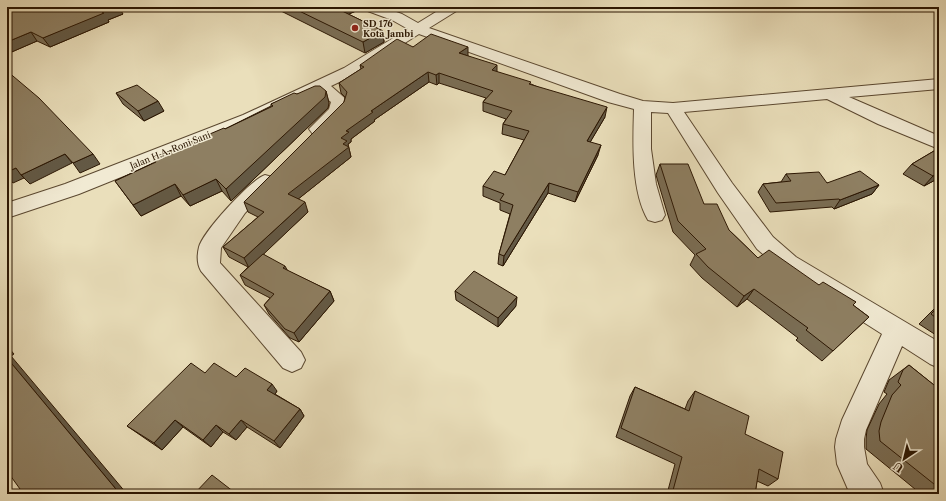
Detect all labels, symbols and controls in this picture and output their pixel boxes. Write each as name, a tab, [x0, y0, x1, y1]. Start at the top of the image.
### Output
place label: SD 176 Kota Jambi	[363, 18, 414, 39]
marker: SD 176 Kota Jambi	[350, 23, 360, 33]
street label: Jalan H.A. Roni Sani	[126, 129, 212, 172]
north arrow	[884, 439, 924, 479]
text: U	[891, 459, 906, 475]

